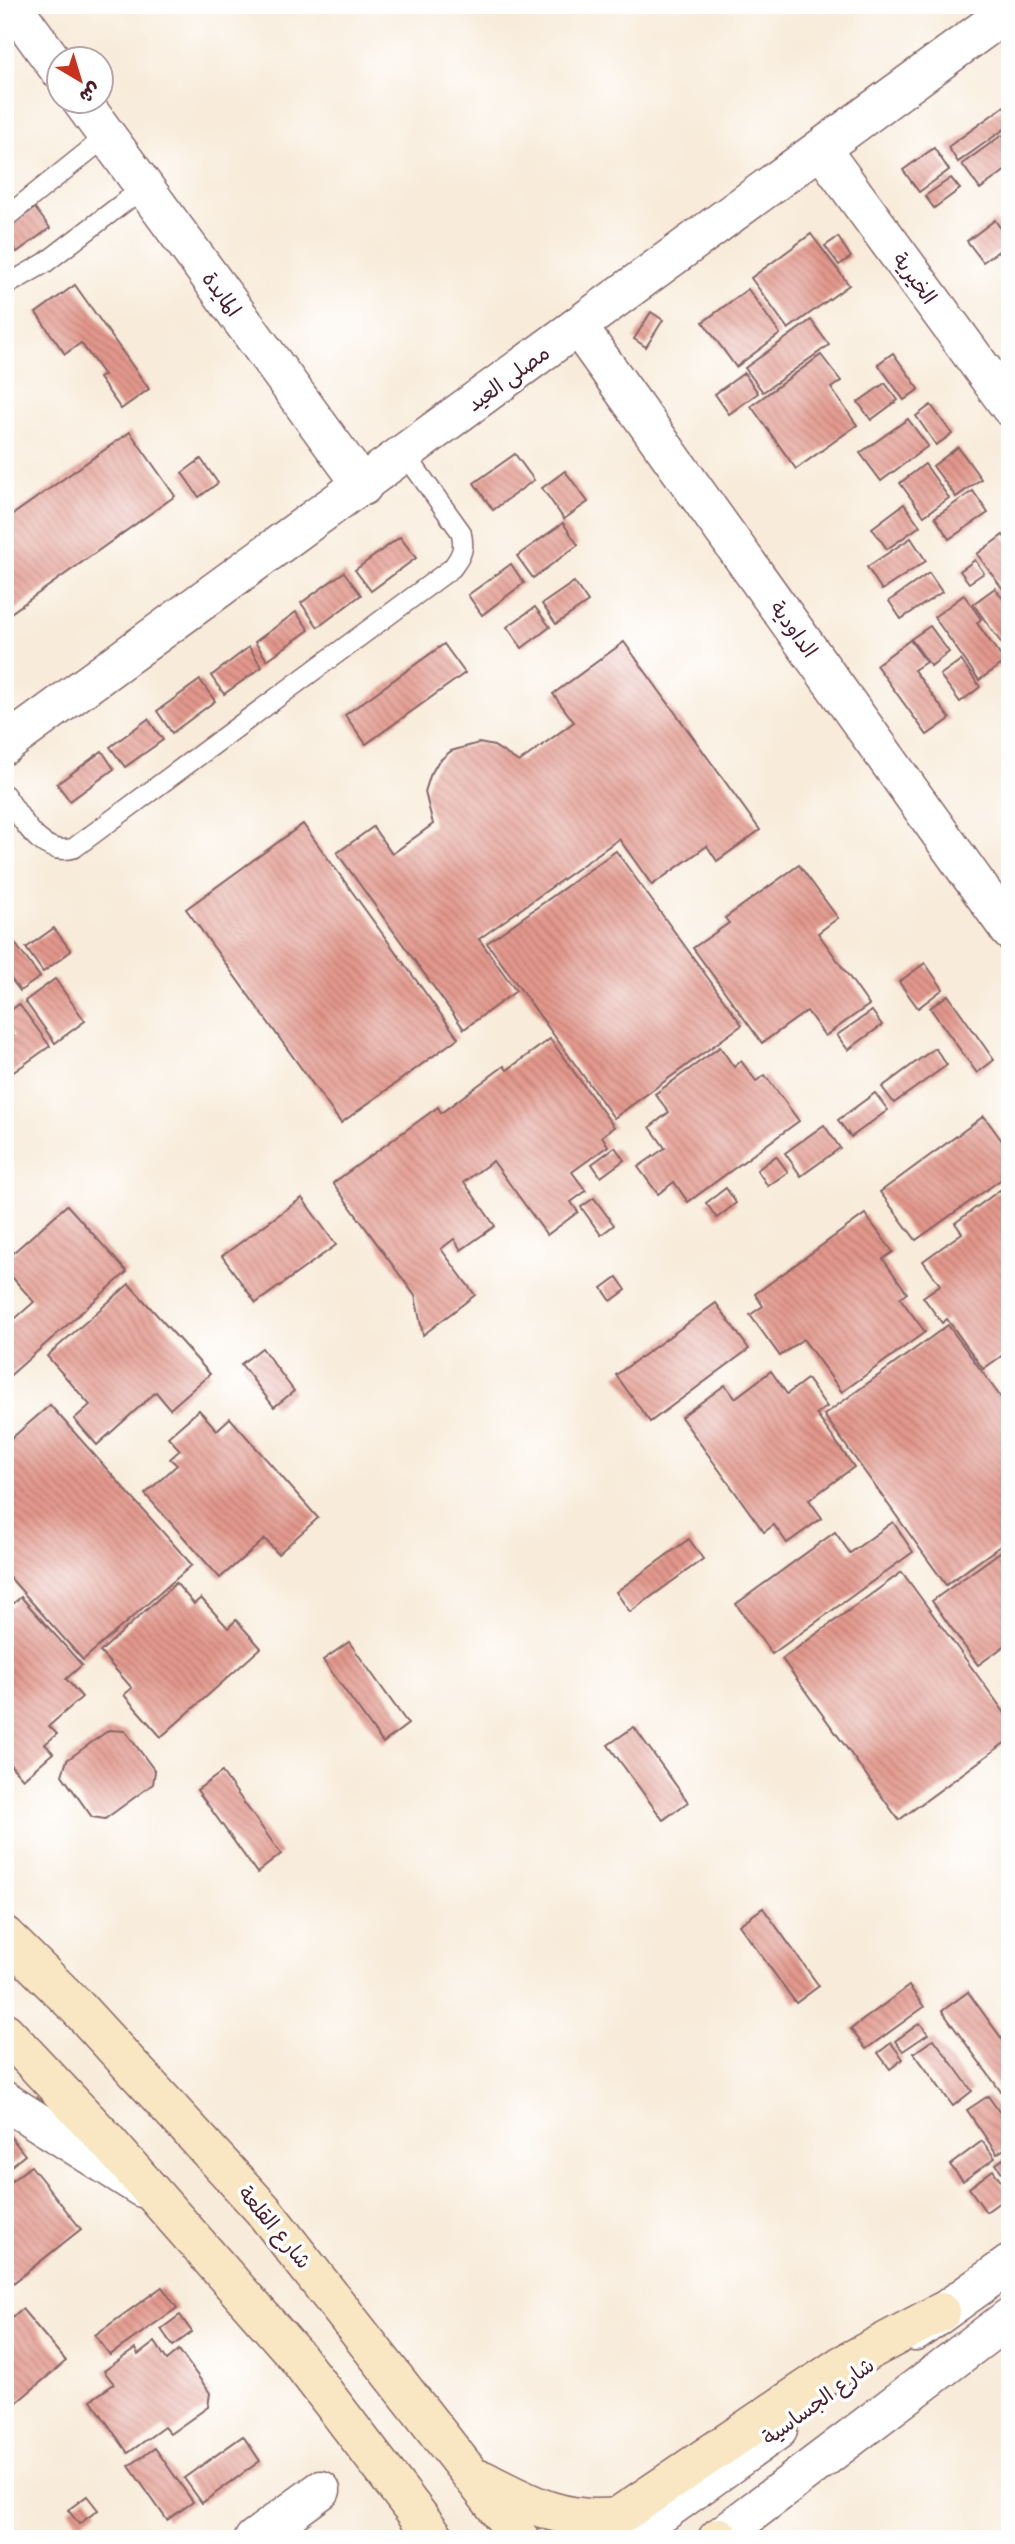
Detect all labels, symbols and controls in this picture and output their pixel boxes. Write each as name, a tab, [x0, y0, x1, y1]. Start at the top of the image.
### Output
north arrow	[46, 46, 116, 116]
text: ش	[75, 78, 106, 109]
street label: الخيرية	[887, 247, 943, 309]
street label: المايدة	[196, 266, 248, 322]
street label: مصلى العيد	[461, 339, 555, 418]
street label: الداودية	[764, 595, 824, 663]
street label: شارع القلعة	[231, 2180, 317, 2275]
street label: شارع الجساسية	[757, 2351, 881, 2452]

